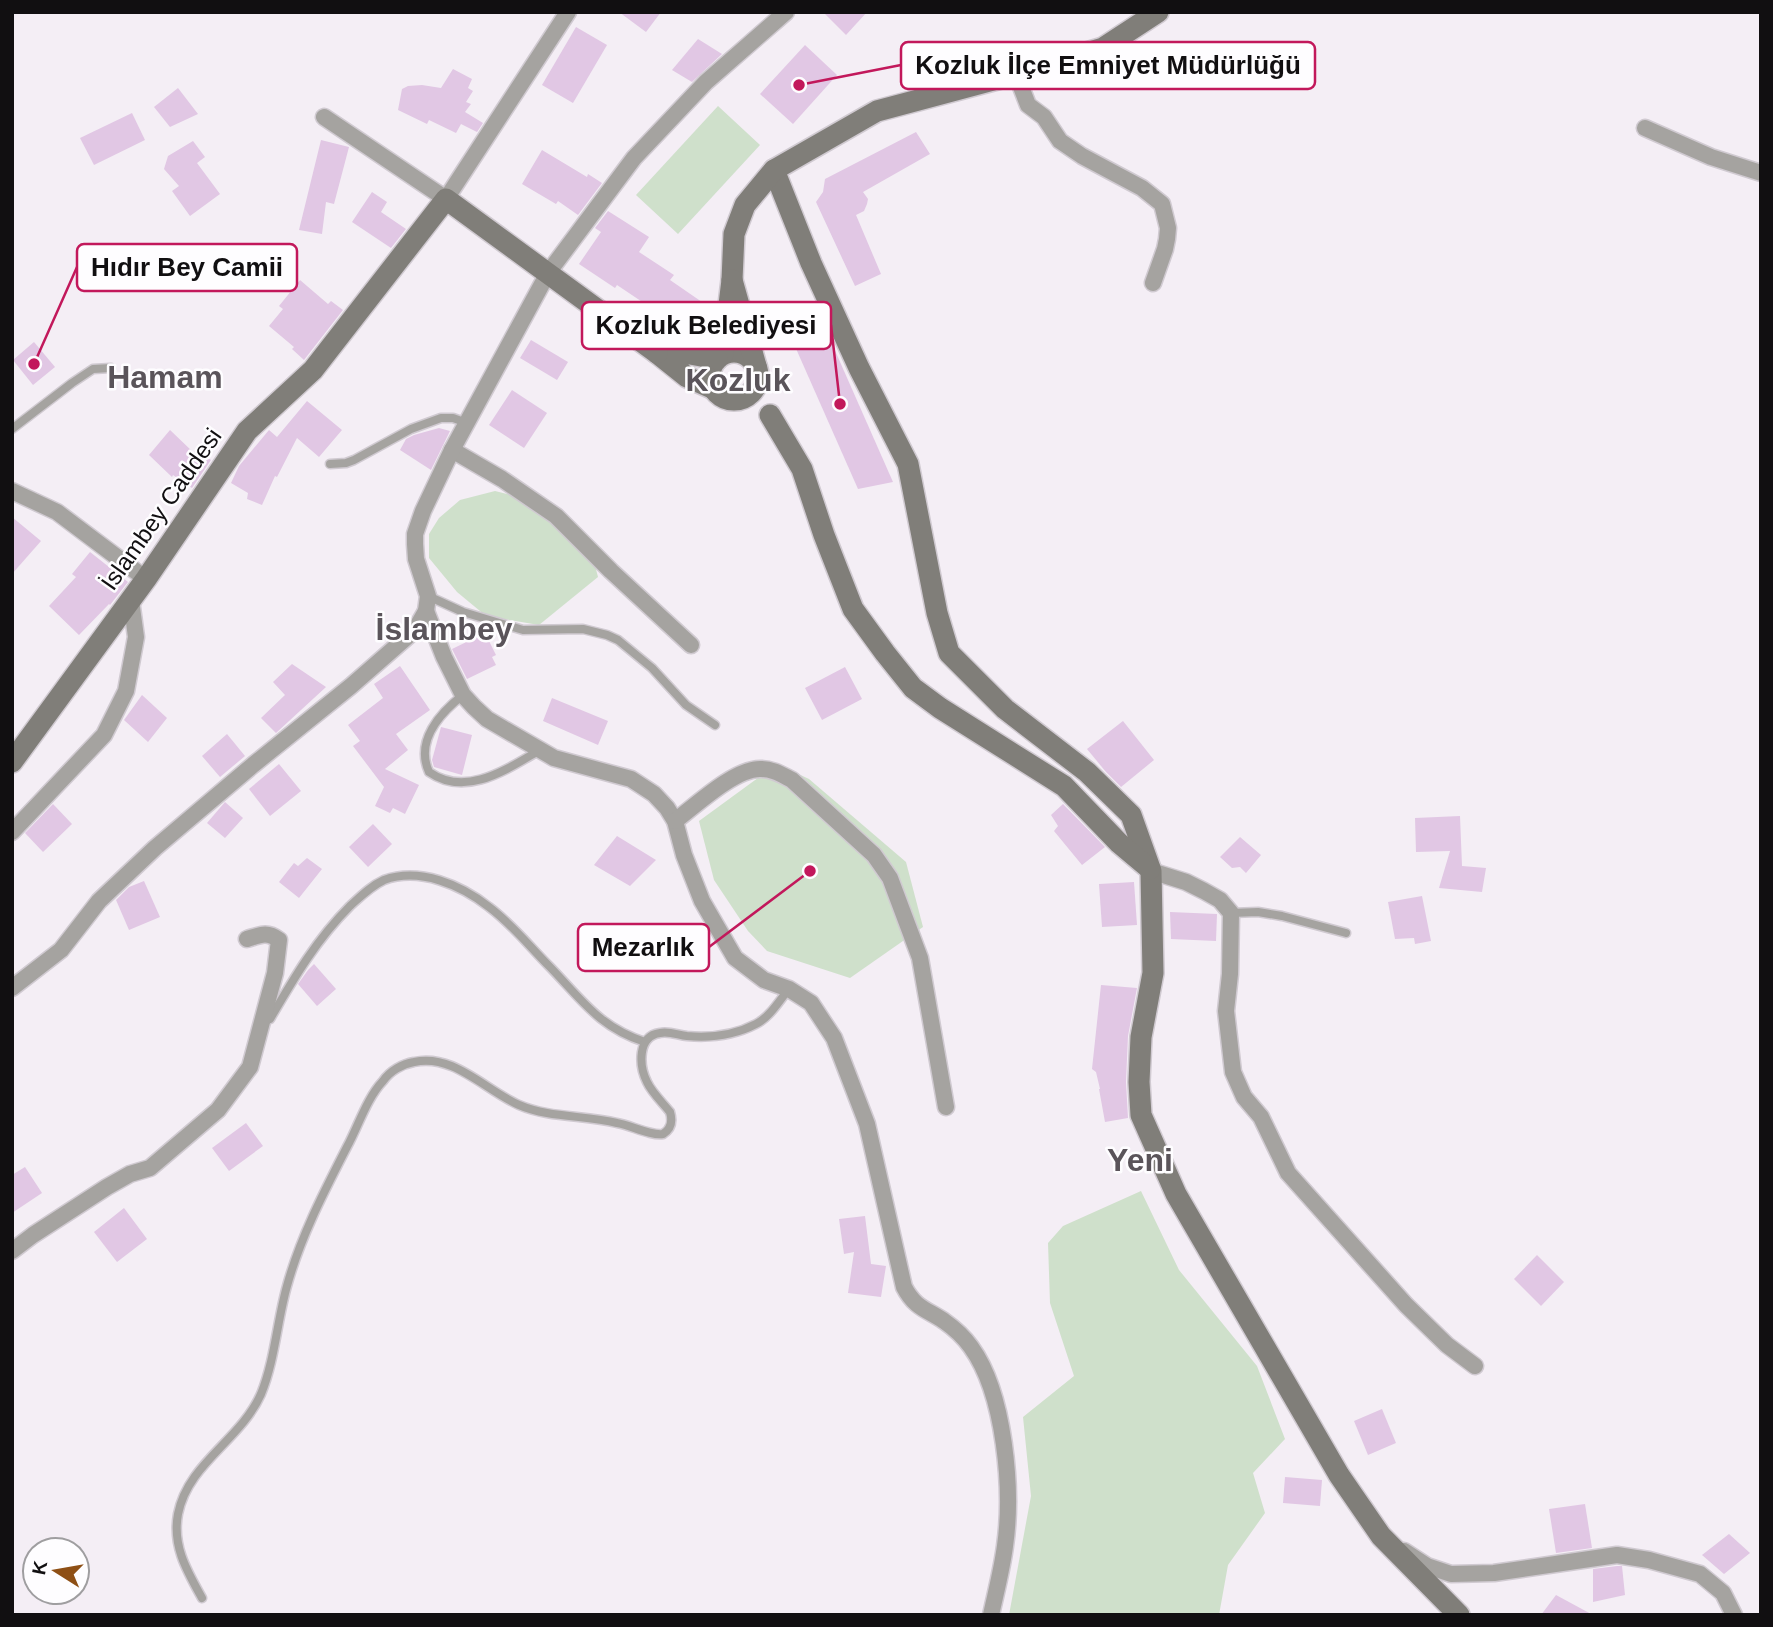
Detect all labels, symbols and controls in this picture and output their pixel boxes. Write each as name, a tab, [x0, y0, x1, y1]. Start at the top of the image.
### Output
callout: Kozluk İlçe Emniyet Müdürlüğü	[901, 42, 1315, 89]
text: Kozluk İlçe Emniyet Müdürlüğü	[915, 50, 1301, 80]
callout: Hıdır Bey Camii	[77, 244, 297, 291]
text: Hıdır Bey Camii	[91, 252, 283, 282]
callout: Kozluk Belediyesi	[582, 302, 831, 349]
text: Kozluk Belediyesi	[595, 310, 817, 340]
district label: Hamam	[107, 359, 223, 395]
district label: Kozluk	[686, 362, 791, 398]
street label: İslambey Caddesi	[95, 423, 227, 595]
district label: İslambey	[376, 611, 513, 647]
callout: Mezarlık	[578, 924, 709, 971]
text: Mezarlık	[592, 932, 695, 962]
district label: Yeni	[1107, 1142, 1173, 1178]
north arrow	[21, 1536, 91, 1606]
text: K	[28, 1559, 51, 1577]

